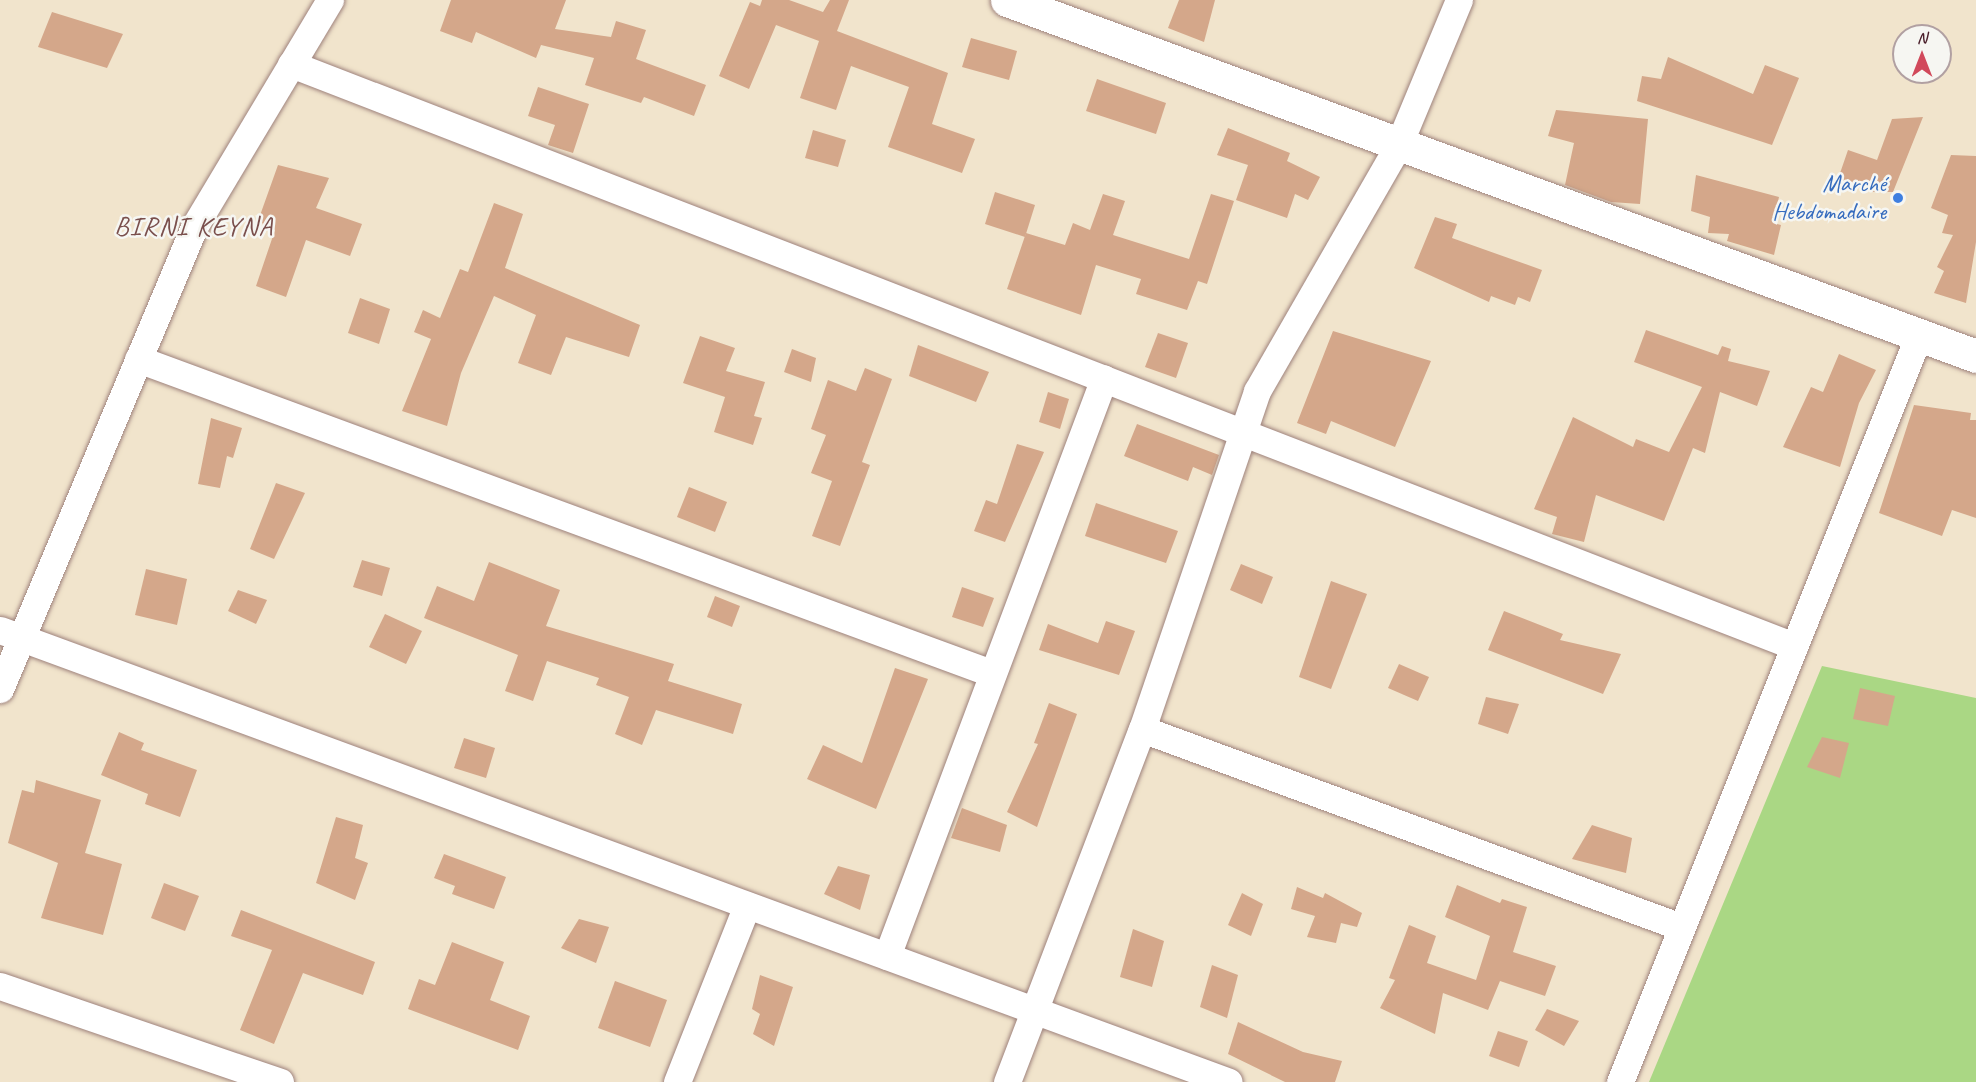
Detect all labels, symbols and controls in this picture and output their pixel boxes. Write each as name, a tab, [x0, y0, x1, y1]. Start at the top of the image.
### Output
north arrow	[1892, 24, 1952, 84]
text: N	[1917, 28, 1927, 48]
place label: Marché Hebdomadaire	[1772, 170, 1886, 226]
marker: Marché Hebdomadaire	[1891, 191, 1905, 205]
district label: BIRNI KEYNA	[116, 211, 272, 243]

